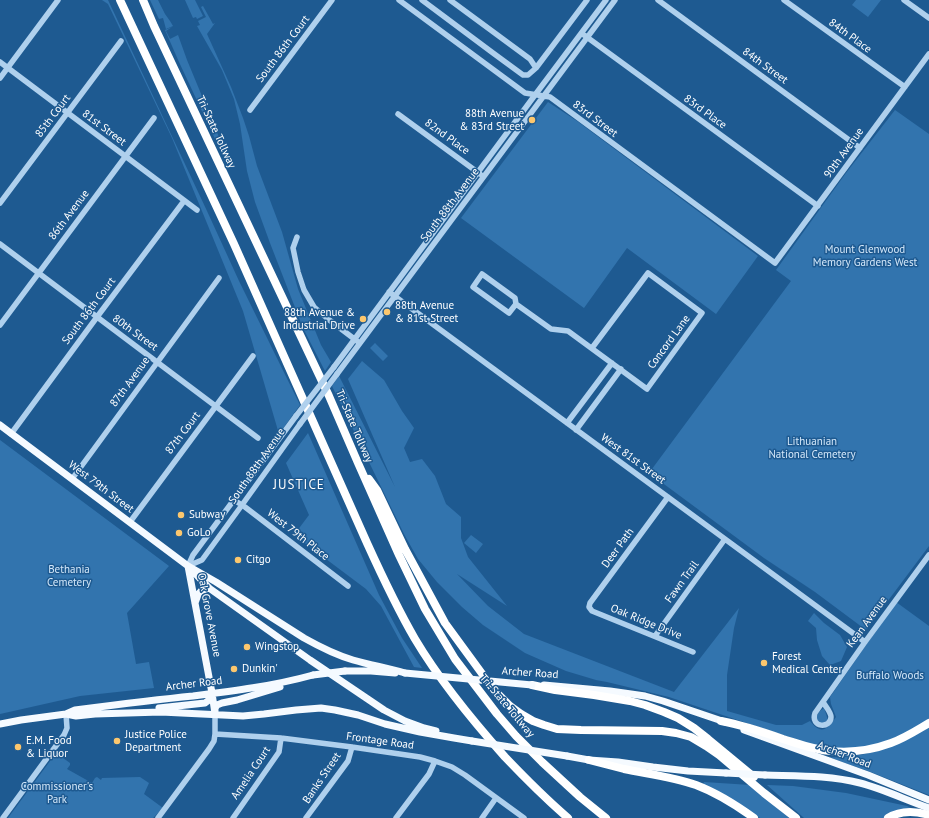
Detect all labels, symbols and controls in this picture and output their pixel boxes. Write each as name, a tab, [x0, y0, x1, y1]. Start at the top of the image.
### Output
street label: South 86th Court	[253, 13, 313, 85]
street label: 84th Place	[826, 16, 874, 56]
street label: 84th Street	[740, 45, 790, 87]
street label: 85th Court	[33, 92, 73, 140]
street label: 83rd Place	[681, 92, 729, 132]
street label: Tri-State Tollway	[193, 94, 239, 170]
street label: 83rd Street	[570, 98, 620, 140]
street label: 81st Street	[80, 107, 128, 149]
place label: 88th Avenue & 83rd Street	[459, 107, 524, 133]
marker: 88th Avenue & 83rd Street	[527, 115, 537, 125]
street label: 82nd Place	[422, 116, 472, 158]
street label: 90th Avenue	[821, 125, 867, 181]
street label: South 88th Avenue	[418, 165, 482, 245]
street label: 86th Avenue	[46, 187, 92, 243]
park label: Mount Glenwood Memory Gardens West	[813, 243, 917, 269]
street label: South 86th Court	[59, 275, 119, 347]
place label: 88th Avenue & 81st Street	[395, 299, 458, 325]
place label: 88th Avenue & Industrial Drive	[283, 306, 355, 332]
marker: 88th Avenue & 81st Street	[382, 307, 392, 317]
street label: 80th Street	[110, 312, 160, 354]
street label: Concord Lane	[645, 312, 693, 372]
marker: 88th Avenue & Industrial Drive	[358, 314, 368, 324]
street label: 87th Avenue	[107, 354, 153, 410]
street label: Tri-State Tollway	[333, 387, 375, 465]
street label: 87th Court	[163, 409, 203, 457]
street label: South 88th Avenue	[226, 426, 288, 506]
street label: West 81st Street	[598, 431, 668, 487]
park label: Lithuanian National Cemetery	[768, 435, 856, 461]
street label: West 79th Street	[66, 458, 136, 516]
district label: JUSTICE	[273, 477, 325, 493]
street label: West 79th Place	[264, 507, 332, 563]
place label: Subway	[189, 508, 225, 522]
marker: Subway	[176, 510, 186, 520]
place label: GoLo	[187, 526, 211, 540]
street label: Deer Path	[599, 526, 637, 570]
marker: GoLo	[174, 528, 184, 538]
place label: Citgo	[246, 553, 271, 567]
marker: Citgo	[233, 555, 243, 565]
street label: Fawn Trail	[662, 559, 702, 605]
park label: Bethania Cemetery	[47, 563, 91, 589]
street label: Oak Grove Avenue	[194, 572, 224, 658]
street label: Kean Avenue	[844, 594, 890, 650]
street label: Oak Ridge Drive	[608, 602, 684, 642]
place label: Wingstop	[255, 640, 299, 654]
marker: Wingstop	[242, 642, 252, 652]
place label: Forest Medical Center	[772, 650, 842, 676]
marker: Forest Medical Center	[759, 658, 769, 668]
place label: Dunkin'	[242, 662, 278, 676]
marker: Dunkin'	[229, 664, 239, 674]
street label: Archer Road	[501, 664, 559, 682]
park label: Buffalo Woods	[856, 669, 924, 683]
street label: Tri-State Tollway	[477, 672, 537, 740]
street label: Archer Road	[165, 674, 223, 694]
place label: Justice Police Department	[125, 728, 187, 754]
street label: Frontage Road	[345, 730, 415, 752]
place label: E.M. Food & Liquor	[26, 734, 72, 760]
marker: Justice Police Department	[112, 736, 122, 746]
street label: Archer Road	[815, 739, 873, 771]
marker: E.M. Food & Liquor	[13, 742, 23, 752]
street label: Amelia Court	[228, 744, 274, 802]
street label: Banks Street	[300, 750, 344, 806]
park label: Commissioner's Park	[21, 780, 93, 806]

